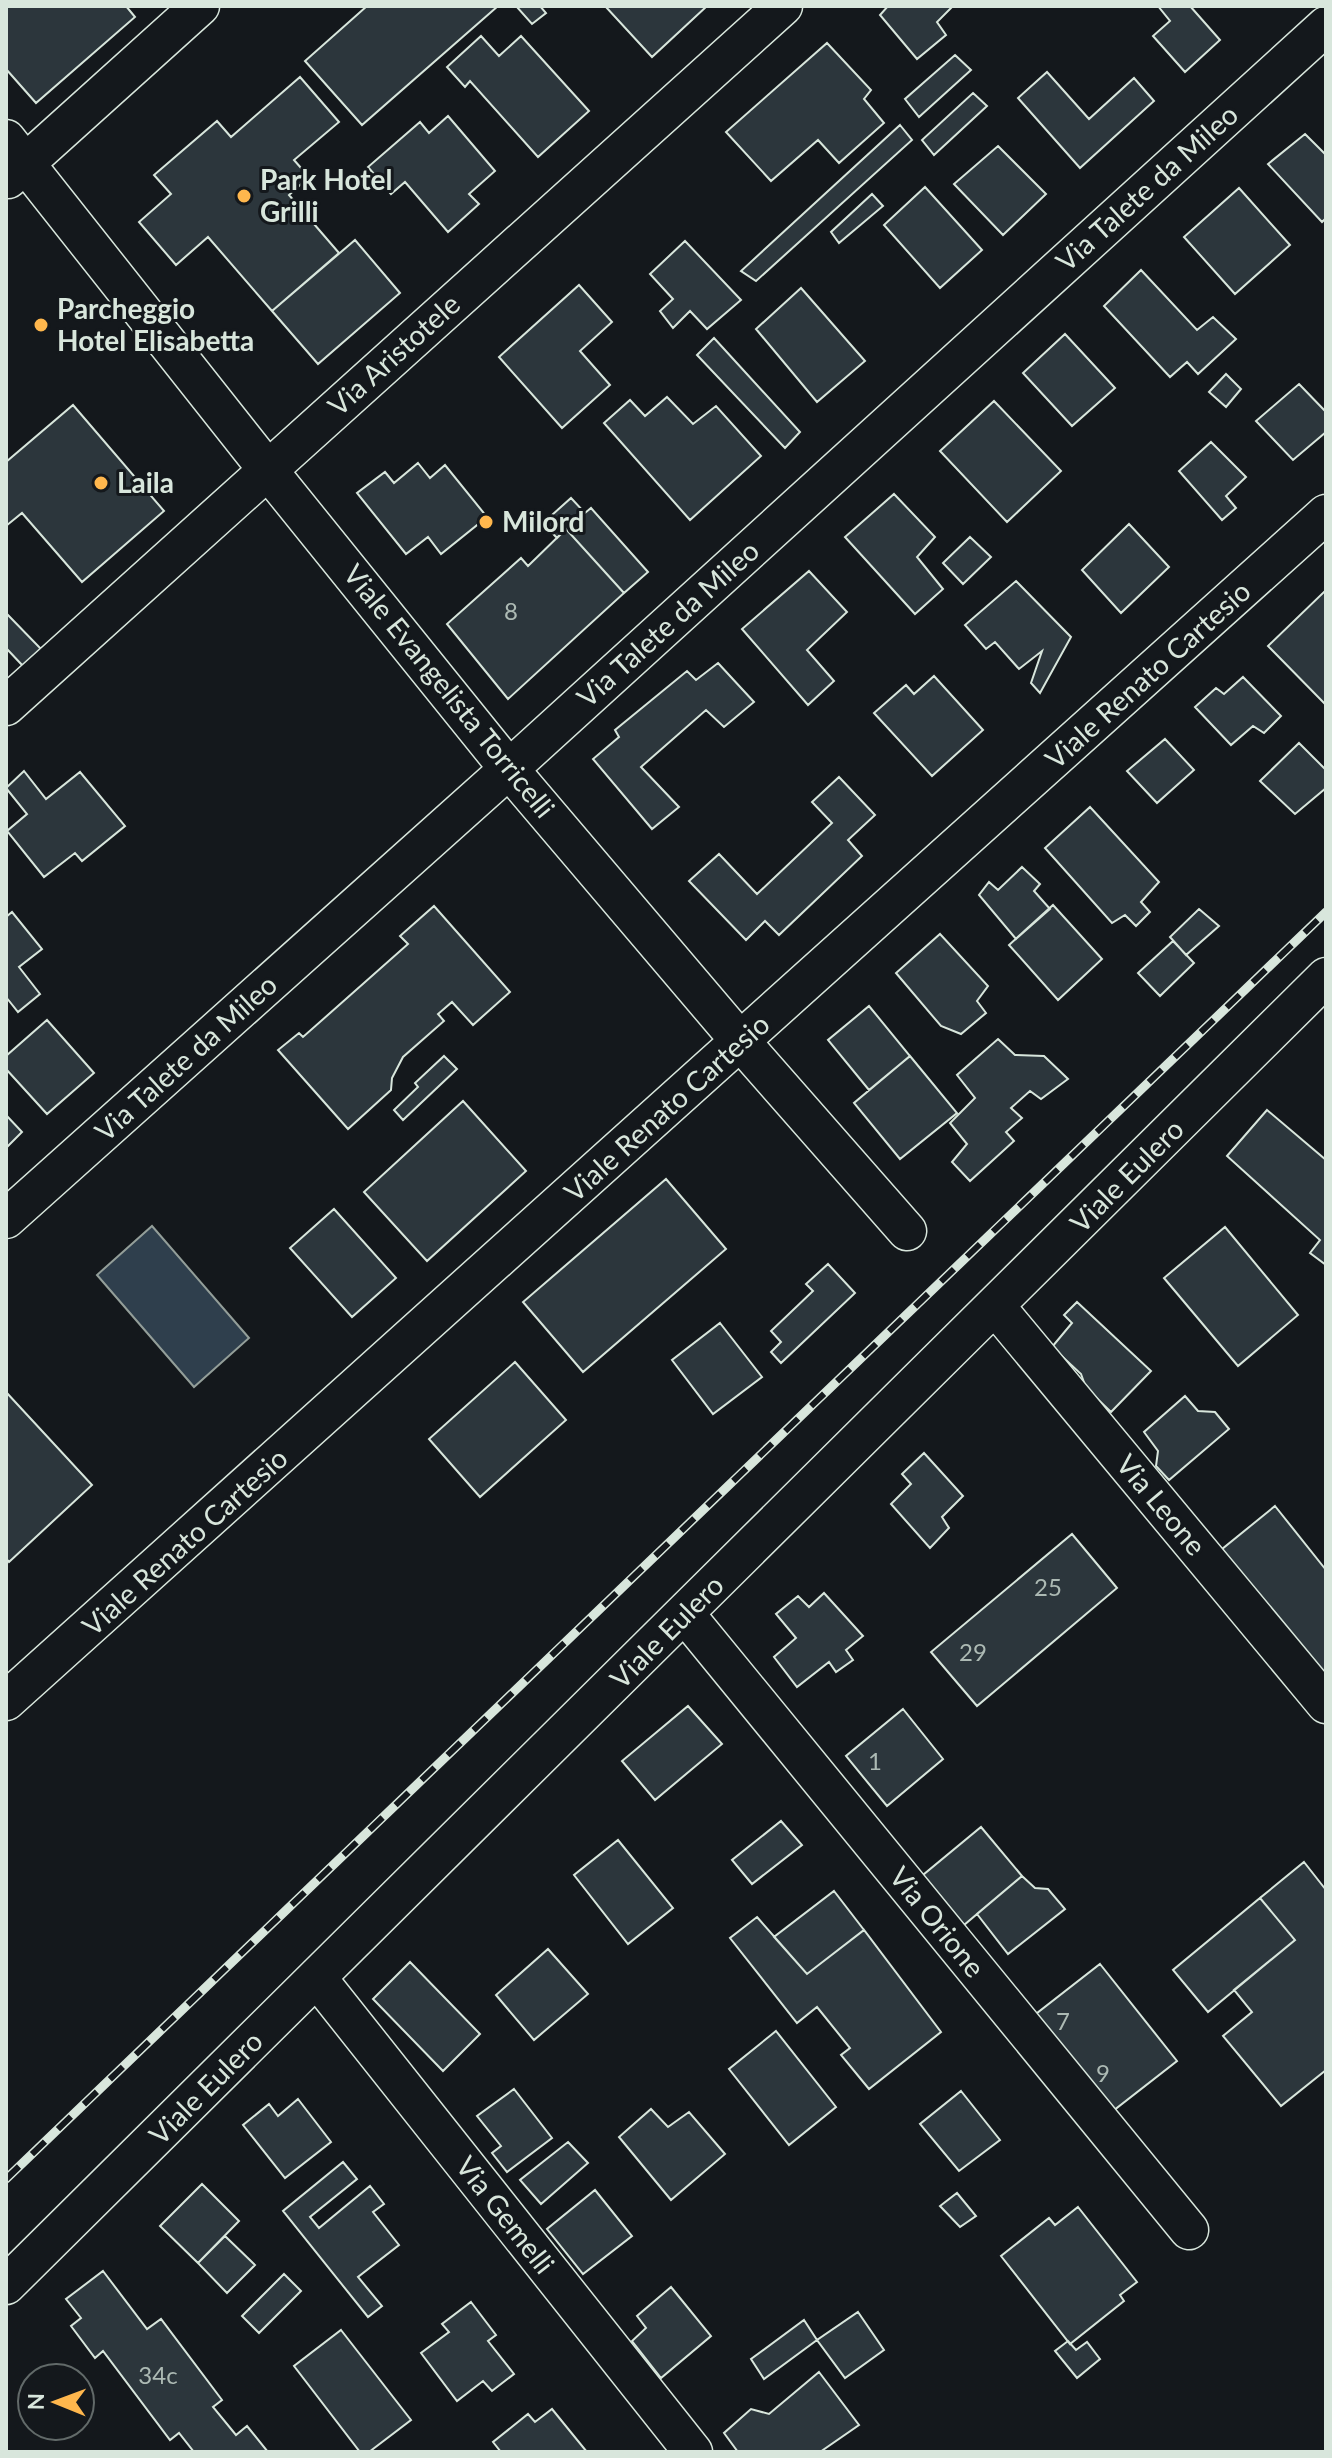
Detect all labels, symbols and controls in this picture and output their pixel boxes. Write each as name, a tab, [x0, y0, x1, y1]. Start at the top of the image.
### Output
street label: Via Talete da Mileo	[1048, 97, 1244, 278]
place label: Park Hotel Grilli	[260, 162, 392, 228]
marker: Park Hotel Grilli	[235, 187, 253, 205]
street label: Via Aristotele	[320, 286, 466, 422]
place label: Parcheggio Hotel Elisabetta	[57, 291, 254, 357]
marker: Parcheggio Hotel Elisabetta	[32, 316, 50, 334]
place label: Laila	[117, 465, 174, 499]
marker: Laila	[92, 474, 110, 492]
place label: Milord	[502, 504, 584, 538]
marker: Milord	[477, 513, 495, 531]
street label: Via Talete da Mileo	[569, 533, 765, 714]
street label: Viale Evangelista Torricelli	[337, 557, 562, 824]
street label: Viale Renato Cartesio	[1038, 573, 1257, 775]
house number: 8	[504, 596, 518, 625]
street label: Via Talete da Mileo	[87, 967, 283, 1148]
street label: Viale Renato Cartesio	[557, 1006, 776, 1208]
street label: Viale Eulero	[1063, 1112, 1190, 1239]
street label: Viale Renato Cartesio	[75, 1440, 294, 1642]
street label: Via Leone	[1110, 1447, 1214, 1562]
street label: Viale Eulero	[603, 1568, 730, 1695]
house number: 25	[1034, 1572, 1062, 1601]
house number: 29	[959, 1637, 987, 1666]
house number: 1	[868, 1746, 882, 1775]
street label: Via Orione	[883, 1859, 993, 1983]
house number: 7	[1056, 2006, 1070, 2035]
street label: Viale Eulero	[142, 2024, 269, 2151]
house number: 9	[1096, 2058, 1110, 2087]
street label: Via Gemelli	[449, 2149, 562, 2280]
house number: 34c	[138, 2360, 178, 2389]
north arrow	[16, 2362, 96, 2442]
text: N	[22, 2393, 49, 2410]

